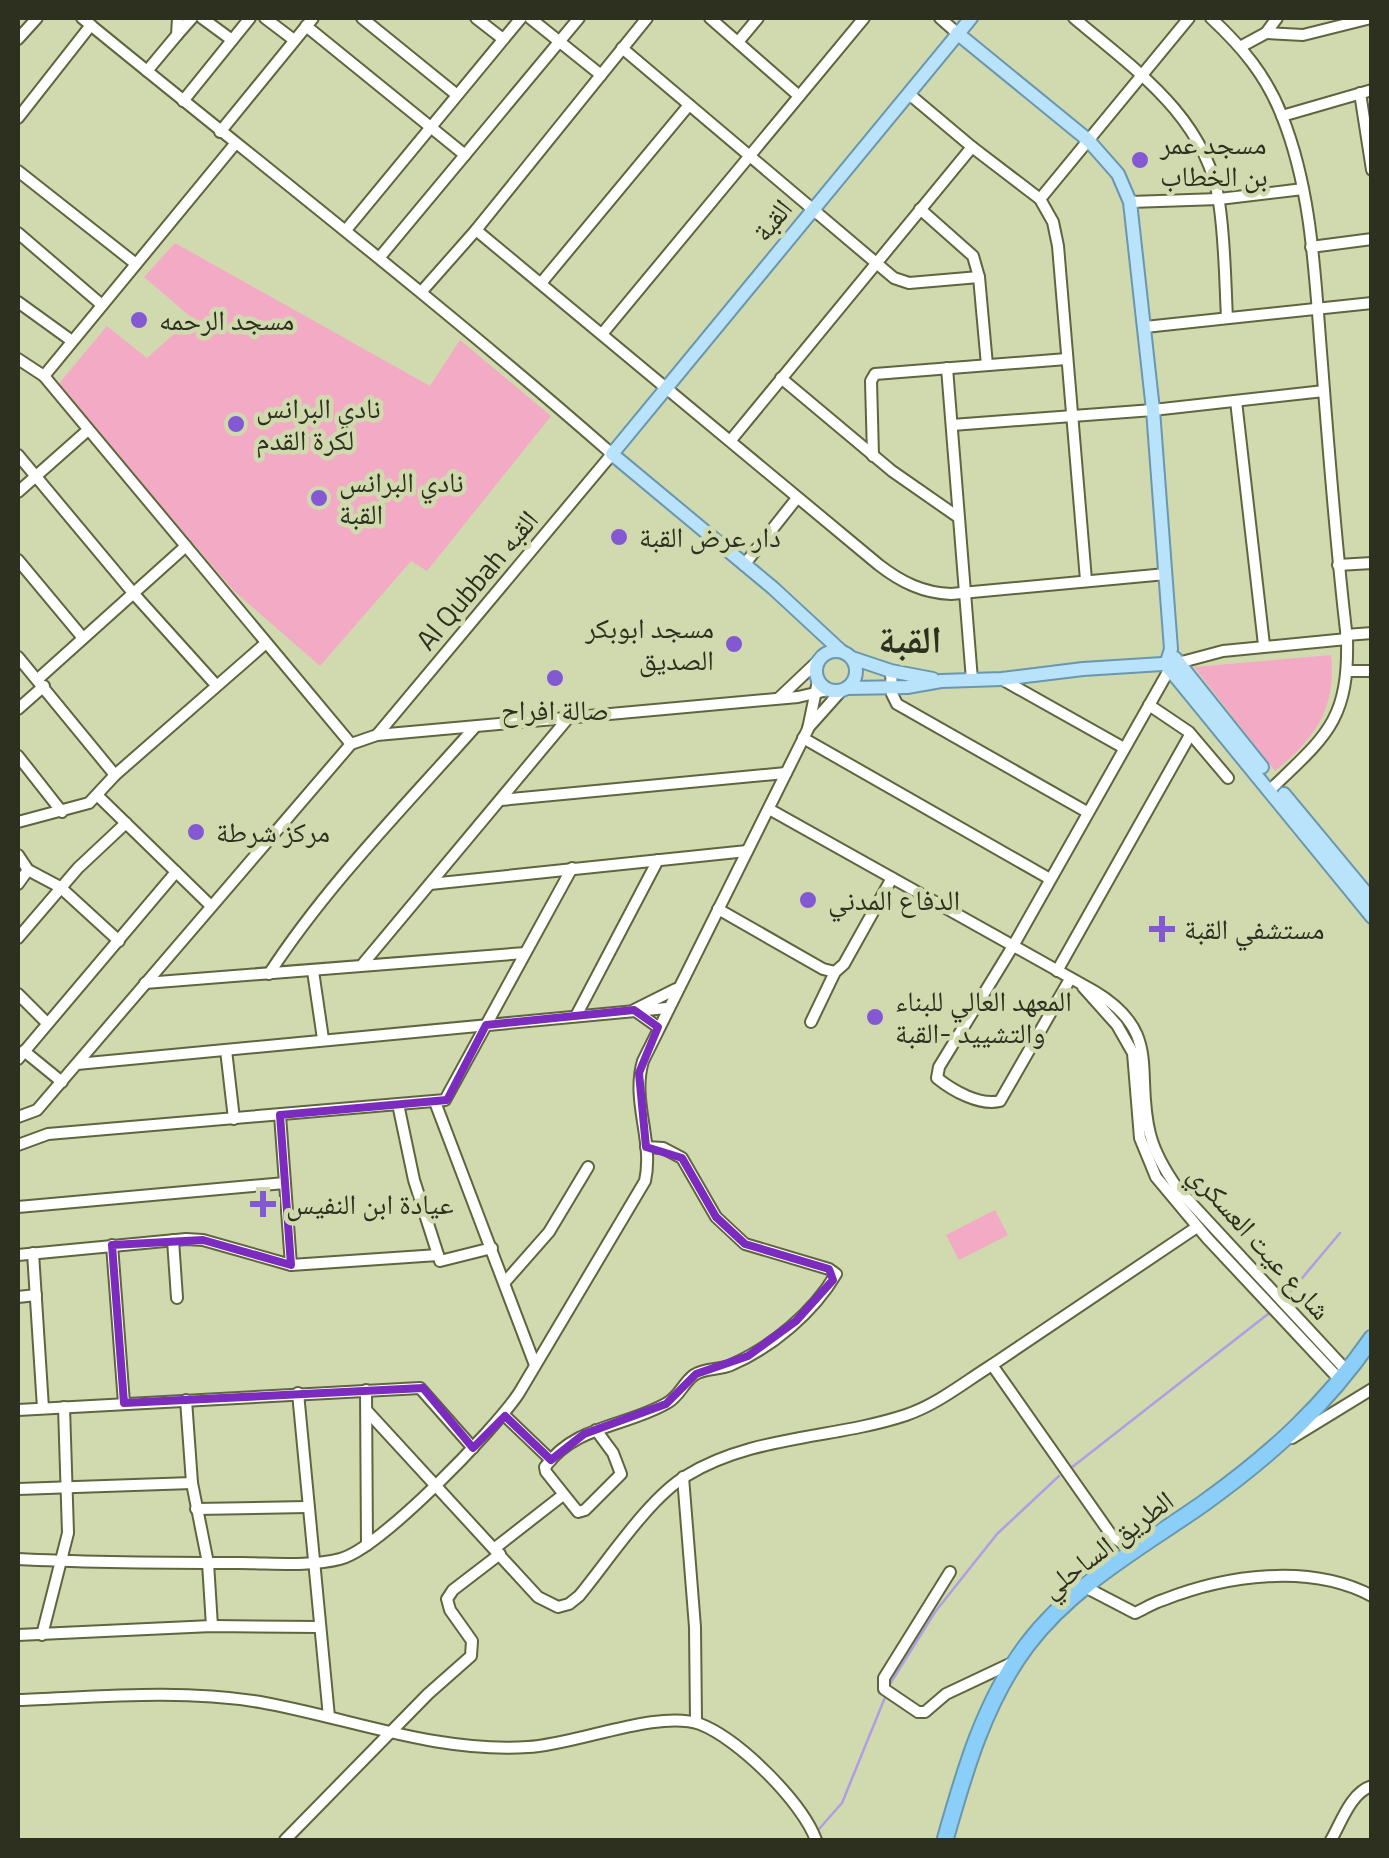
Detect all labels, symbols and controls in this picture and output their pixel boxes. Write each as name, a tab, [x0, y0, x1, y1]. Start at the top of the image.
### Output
place label: مسجد عمر بن الخطاب	[1159, 122, 1268, 197]
marker: مسجد عمر بن الخطاب	[1129, 149, 1151, 171]
street label: القبة	[741, 189, 802, 250]
place label: مسجد الرحمه	[159, 298, 294, 341]
marker: مسجد الرحمه	[128, 309, 150, 331]
place label: نادي البرانس لكرة القدم	[256, 386, 381, 461]
marker: نادي البرانس لكرة القدم	[225, 413, 247, 435]
place label: نادي البرانس القبة	[339, 460, 464, 535]
marker: نادي البرانس القبة	[308, 487, 330, 509]
street label: Al Qubbah القبه	[405, 500, 548, 659]
place label: دار عرض القبة	[639, 515, 781, 558]
marker: دار عرض القبة	[608, 526, 630, 548]
place label: مسجد ابوبكر الصديق	[584, 606, 714, 681]
district label: القبة	[878, 610, 942, 668]
marker: مسجد ابوبكر الصديق	[723, 633, 745, 655]
marker: صالة افراح	[544, 667, 566, 689]
place label: صالة افراح	[501, 688, 609, 731]
place label: مركز شرطة	[216, 810, 330, 853]
marker: مركز شرطة	[185, 821, 207, 843]
place label: الدفاع المدني	[828, 878, 960, 923]
marker: الدفاع المدني	[797, 889, 819, 911]
place label: مستشفي القبة	[1184, 907, 1324, 952]
marker: مستشفي القبة	[1149, 916, 1175, 942]
place label: المعهد العالي للبناء والتشييد -القبة	[895, 979, 1072, 1054]
marker: المعهد العالي للبناء والتشييد -القبة	[864, 1006, 886, 1028]
street label: شارع عيت العسكري	[1177, 1154, 1342, 1331]
place label: عيادة ابن النفيس	[286, 1182, 454, 1225]
marker: عيادة ابن النفيس	[250, 1191, 276, 1217]
street label: الطريق الساحلي	[1031, 1479, 1184, 1610]

